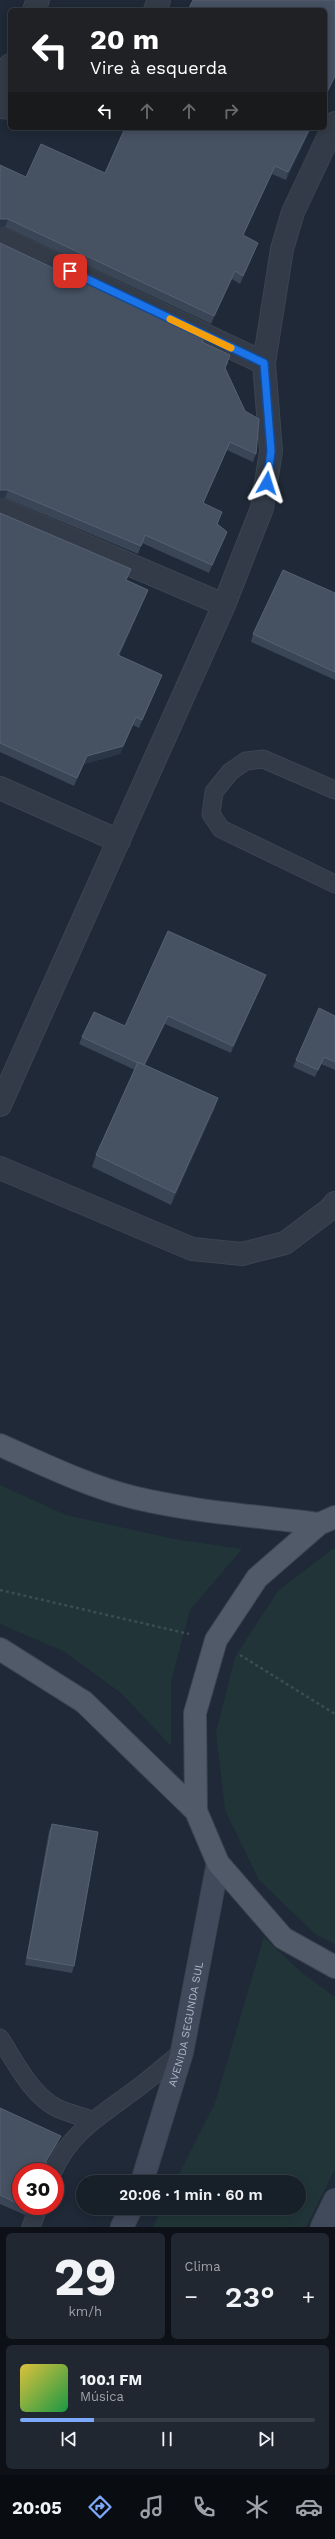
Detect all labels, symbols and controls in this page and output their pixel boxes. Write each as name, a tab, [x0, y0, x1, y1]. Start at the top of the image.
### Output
text: 20 m	[90, 23, 159, 56]
icon: left	[24, 24, 76, 76]
text: Vire à esquerda	[90, 57, 227, 78]
icon: left	[94, 100, 116, 122]
icon: ahead	[136, 100, 158, 122]
icon: ahead	[178, 100, 200, 122]
icon: right	[220, 100, 242, 122]
pin	[53, 254, 87, 288]
icon: arrive	[59, 260, 81, 282]
position arrow	[246, 462, 288, 504]
street label: AVENIDA SEGUNDA SUL	[166, 1960, 206, 2088]
speed limit sign: 30	[12, 2163, 64, 2215]
text: 20:06 · 1 min · 60 m	[119, 2186, 263, 2204]
text: 29	[54, 2247, 117, 2308]
text: Clima	[185, 2259, 221, 2274]
text: 23°	[225, 2279, 275, 2314]
text: −	[185, 2284, 198, 2309]
text: +	[302, 2284, 315, 2309]
text: km/h	[69, 2304, 102, 2319]
text: 100.1 FM	[80, 2371, 142, 2389]
text: Música	[80, 2389, 124, 2404]
icon: previous	[58, 2428, 80, 2450]
icon: pause	[156, 2428, 178, 2450]
icon: next	[255, 2428, 277, 2450]
icon: directions	[86, 2493, 114, 2521]
icon: music	[138, 2493, 166, 2521]
icon: phone	[190, 2493, 218, 2521]
icon: climate	[243, 2493, 271, 2521]
icon: car	[295, 2493, 323, 2521]
text: 20:05	[12, 2497, 62, 2518]

